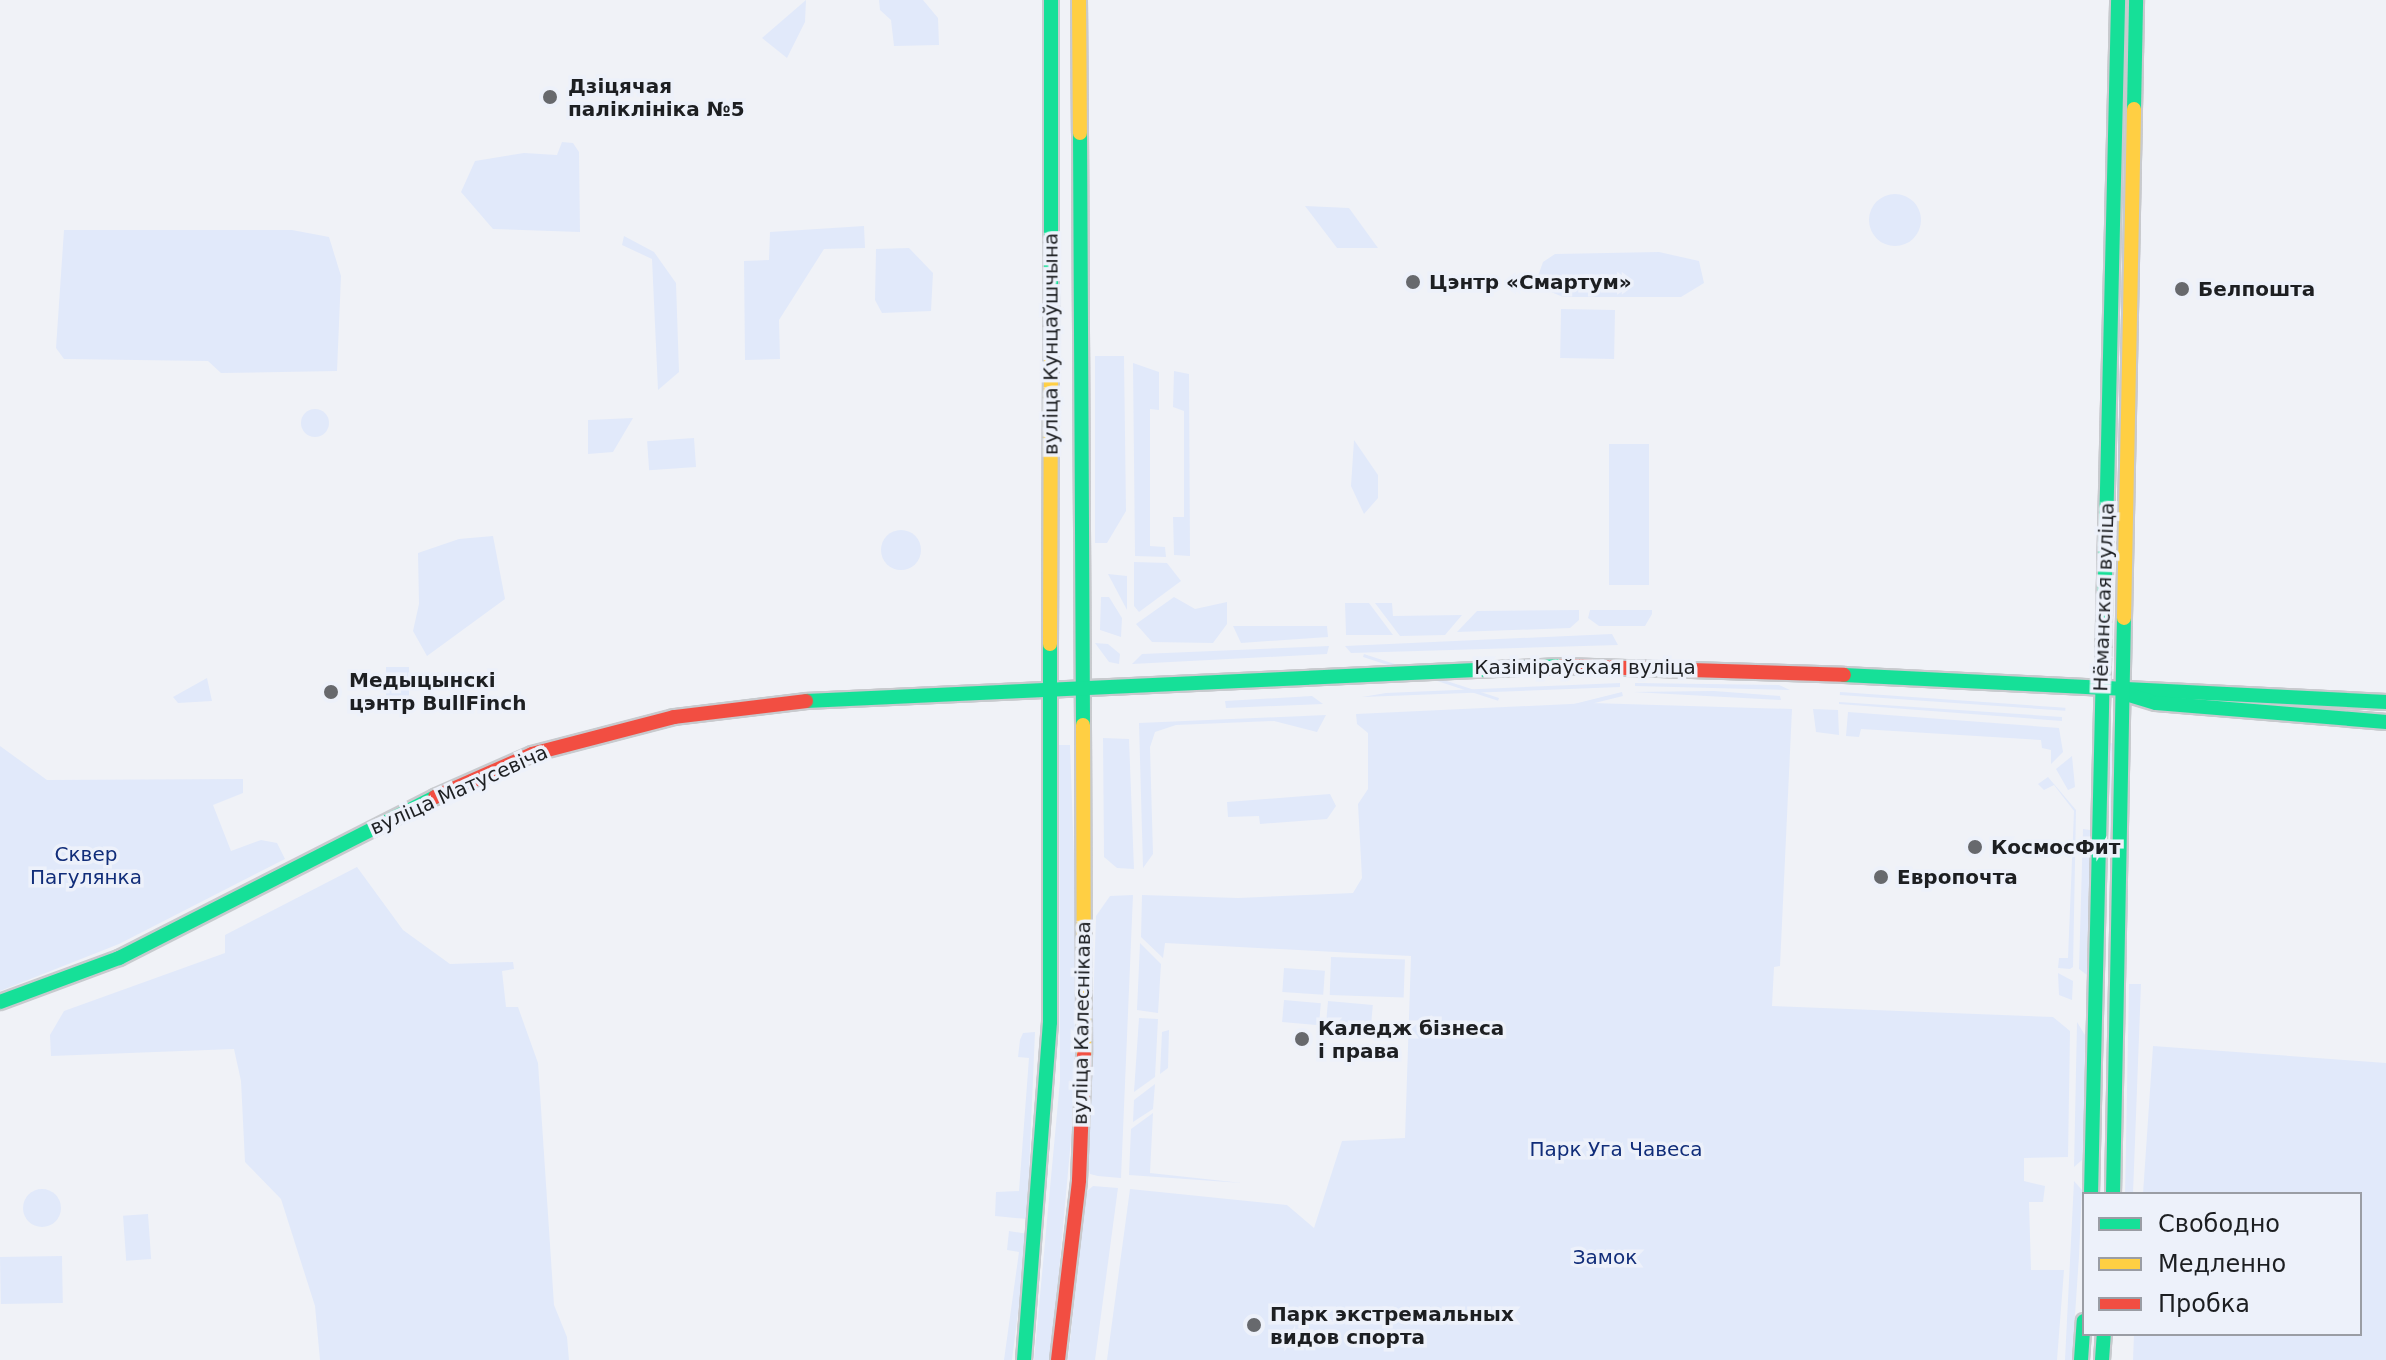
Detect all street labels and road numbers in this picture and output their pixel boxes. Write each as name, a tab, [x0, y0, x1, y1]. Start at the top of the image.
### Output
street label: вуліца Кунцаўшчына	[1039, 233, 1063, 455]
street label: Нёманская вуліца	[2089, 502, 2119, 692]
street label: Казіміраўская вуліца	[1474, 655, 1696, 679]
street label: вуліца Матусевіча	[366, 740, 552, 840]
street label: вуліца Калеснікава	[1068, 921, 1096, 1125]

